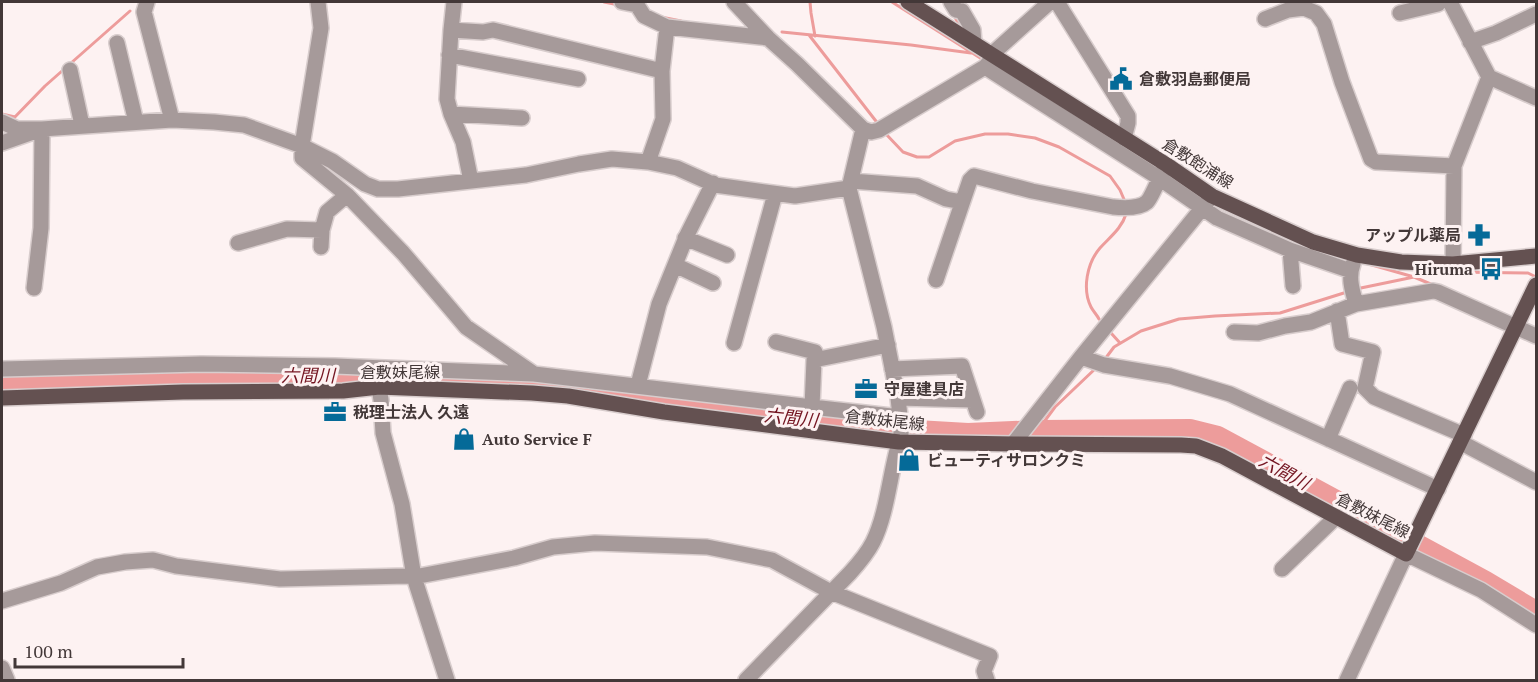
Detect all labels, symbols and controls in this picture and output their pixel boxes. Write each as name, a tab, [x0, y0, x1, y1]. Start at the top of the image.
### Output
public building icon: 倉敷羽島郵便局	[1108, 66, 1134, 92]
place label: 倉敷羽島郵便局	[1139, 68, 1251, 90]
street label: 倉敷飽浦線	[1158, 132, 1238, 194]
pharmacy icon: アップル薬局	[1466, 222, 1492, 248]
place label: アップル薬局	[1365, 224, 1461, 246]
bus stop icon: Hiruma	[1478, 256, 1504, 282]
place label: Hiruma	[1415, 258, 1473, 280]
street label: 倉敷妹尾線	[360, 361, 440, 383]
water label: 六間川	[281, 363, 337, 387]
office icon: 守屋建具店	[853, 376, 879, 402]
place label: 守屋建具店	[884, 378, 964, 400]
office icon: 税理士法人 久遠	[322, 399, 348, 425]
place label: 税理士法人 久遠	[353, 401, 469, 423]
water label: 六間川	[763, 402, 821, 432]
street label: 倉敷妹尾線	[844, 405, 926, 435]
shop icon: Auto Service F	[451, 426, 477, 452]
place label: Auto Service F	[482, 428, 592, 450]
shop icon: ビューティサロンクミ	[896, 447, 922, 473]
water label: 六間川	[1255, 448, 1316, 496]
place label: ビューティサロンクミ	[927, 449, 1086, 471]
street label: 倉敷妹尾線	[1332, 487, 1414, 543]
scale bar	[15, 631, 183, 669]
text: 100 m	[24, 639, 73, 663]

